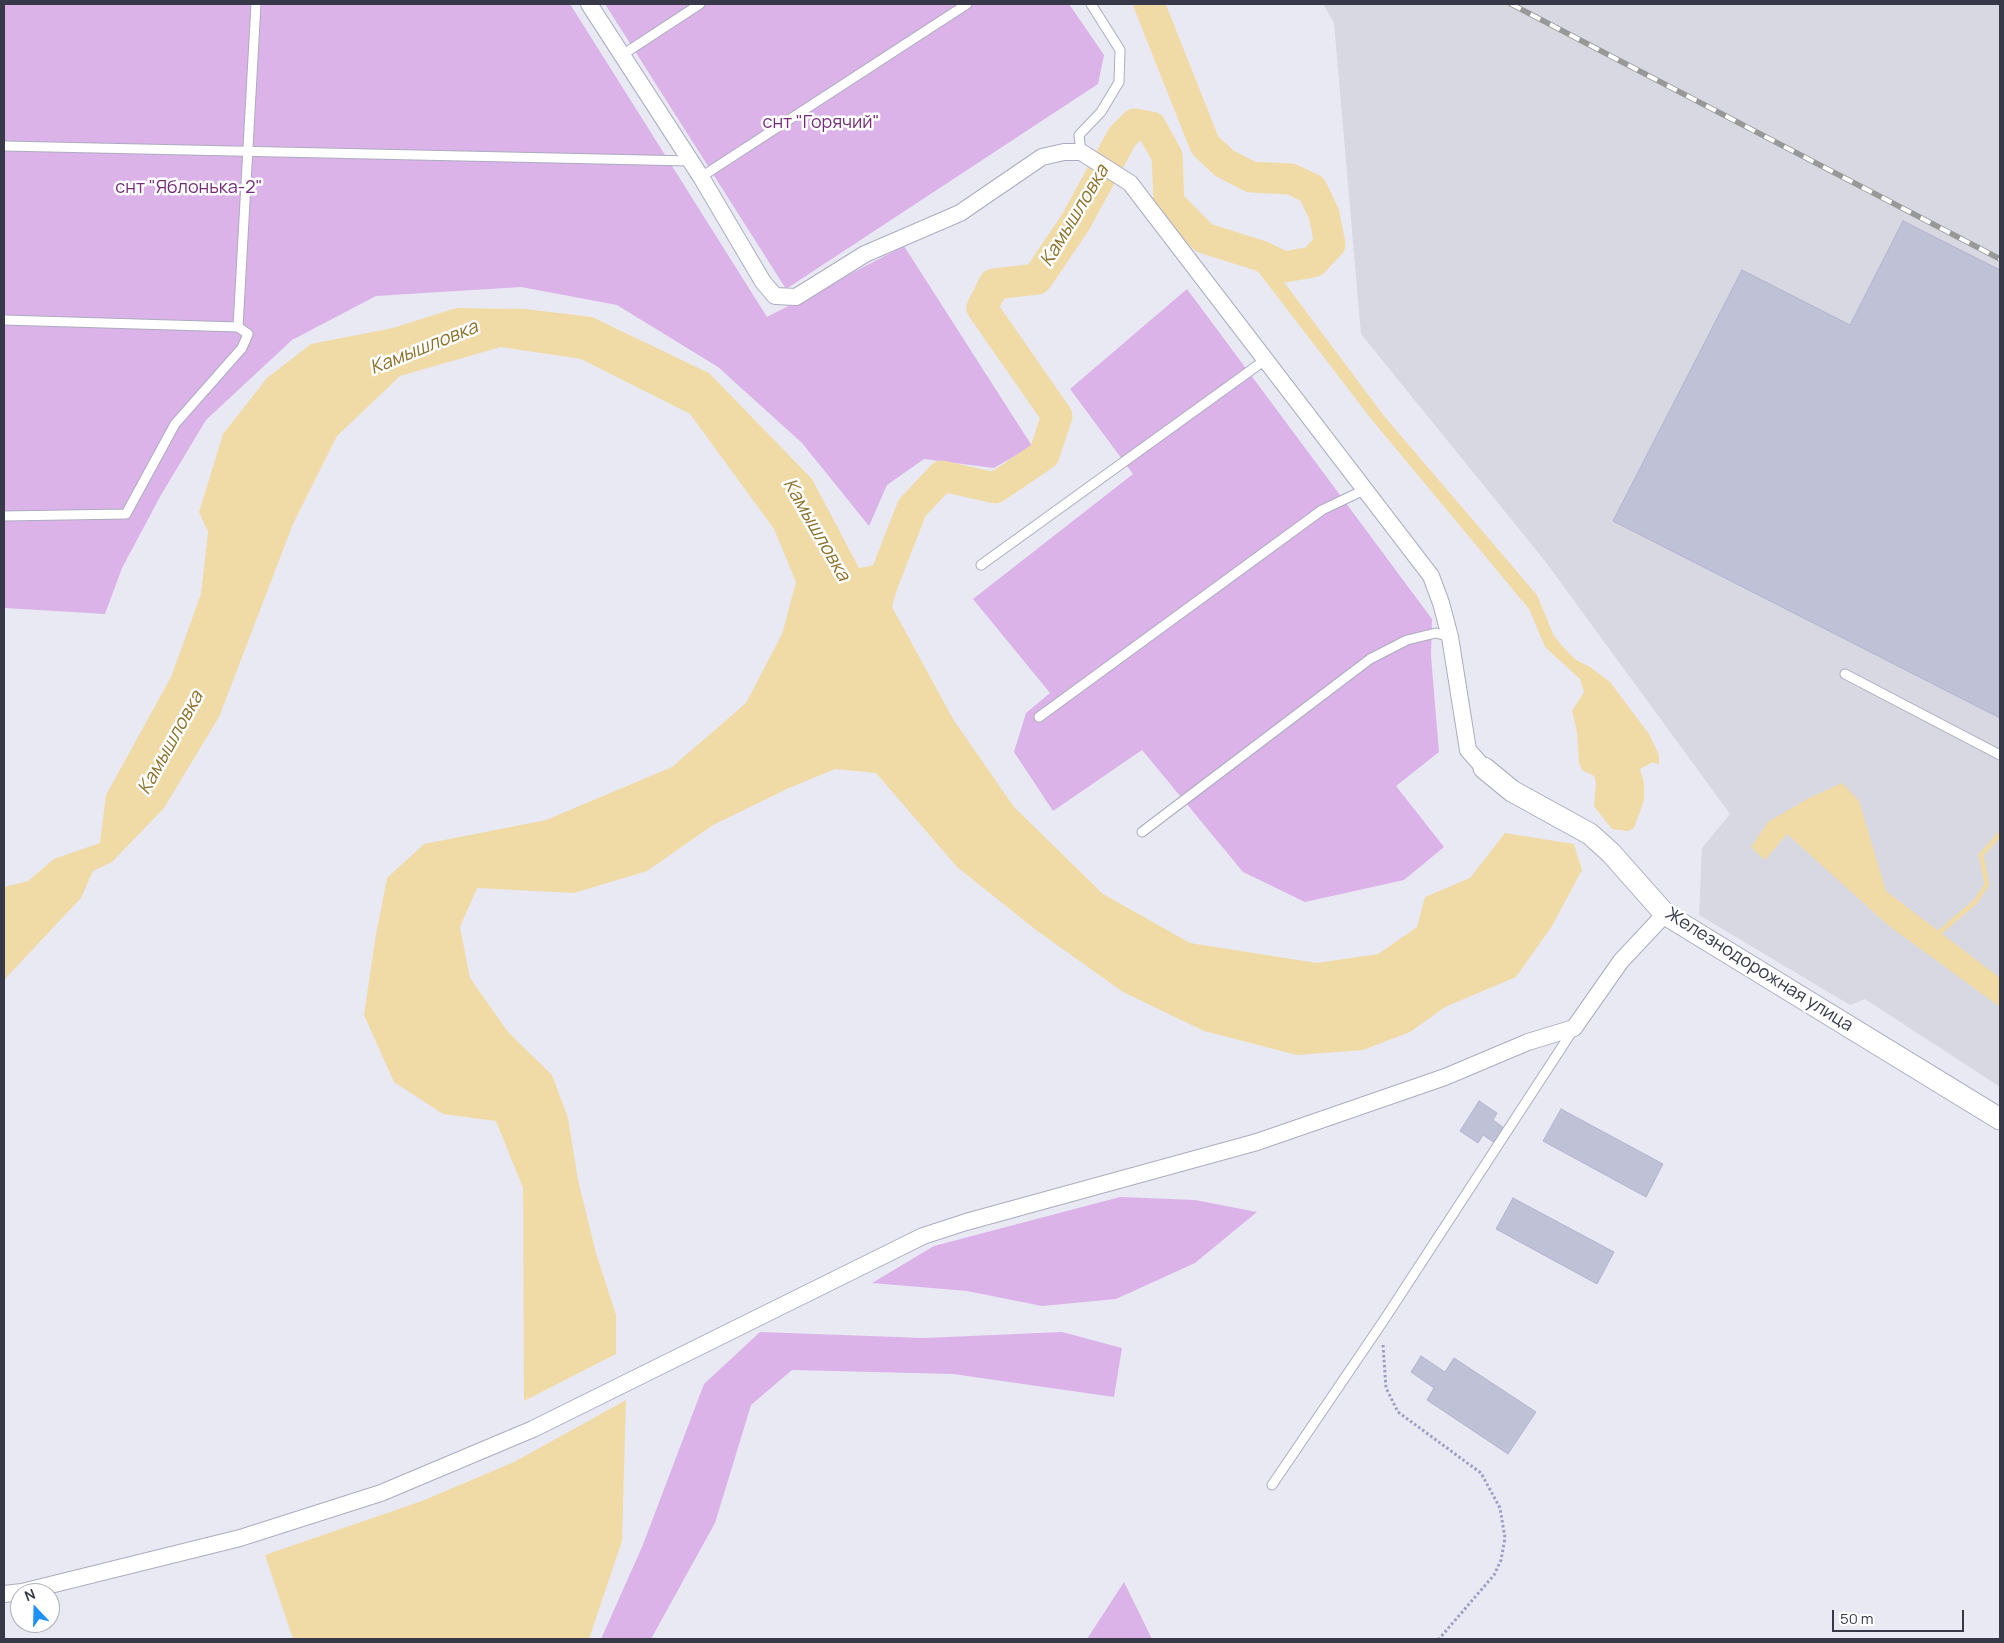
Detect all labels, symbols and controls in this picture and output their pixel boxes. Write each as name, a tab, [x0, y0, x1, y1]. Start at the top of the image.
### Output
park label: снт "Горячий"	[762, 112, 880, 134]
water label: Камышловка	[1036, 161, 1114, 271]
park label: снт "Яблонька-2"	[115, 177, 263, 199]
water label: Камышловка	[367, 316, 481, 380]
water label: Камышловка	[778, 475, 854, 585]
water label: Камышловка	[133, 687, 209, 799]
street label: Железнодорожная улица	[1661, 903, 1857, 1037]
north arrow	[10, 1583, 60, 1633]
text: N	[22, 1584, 38, 1605]
scale bar	[1834, 1600, 1966, 1632]
text: 50 m	[1840, 1608, 1874, 1629]

